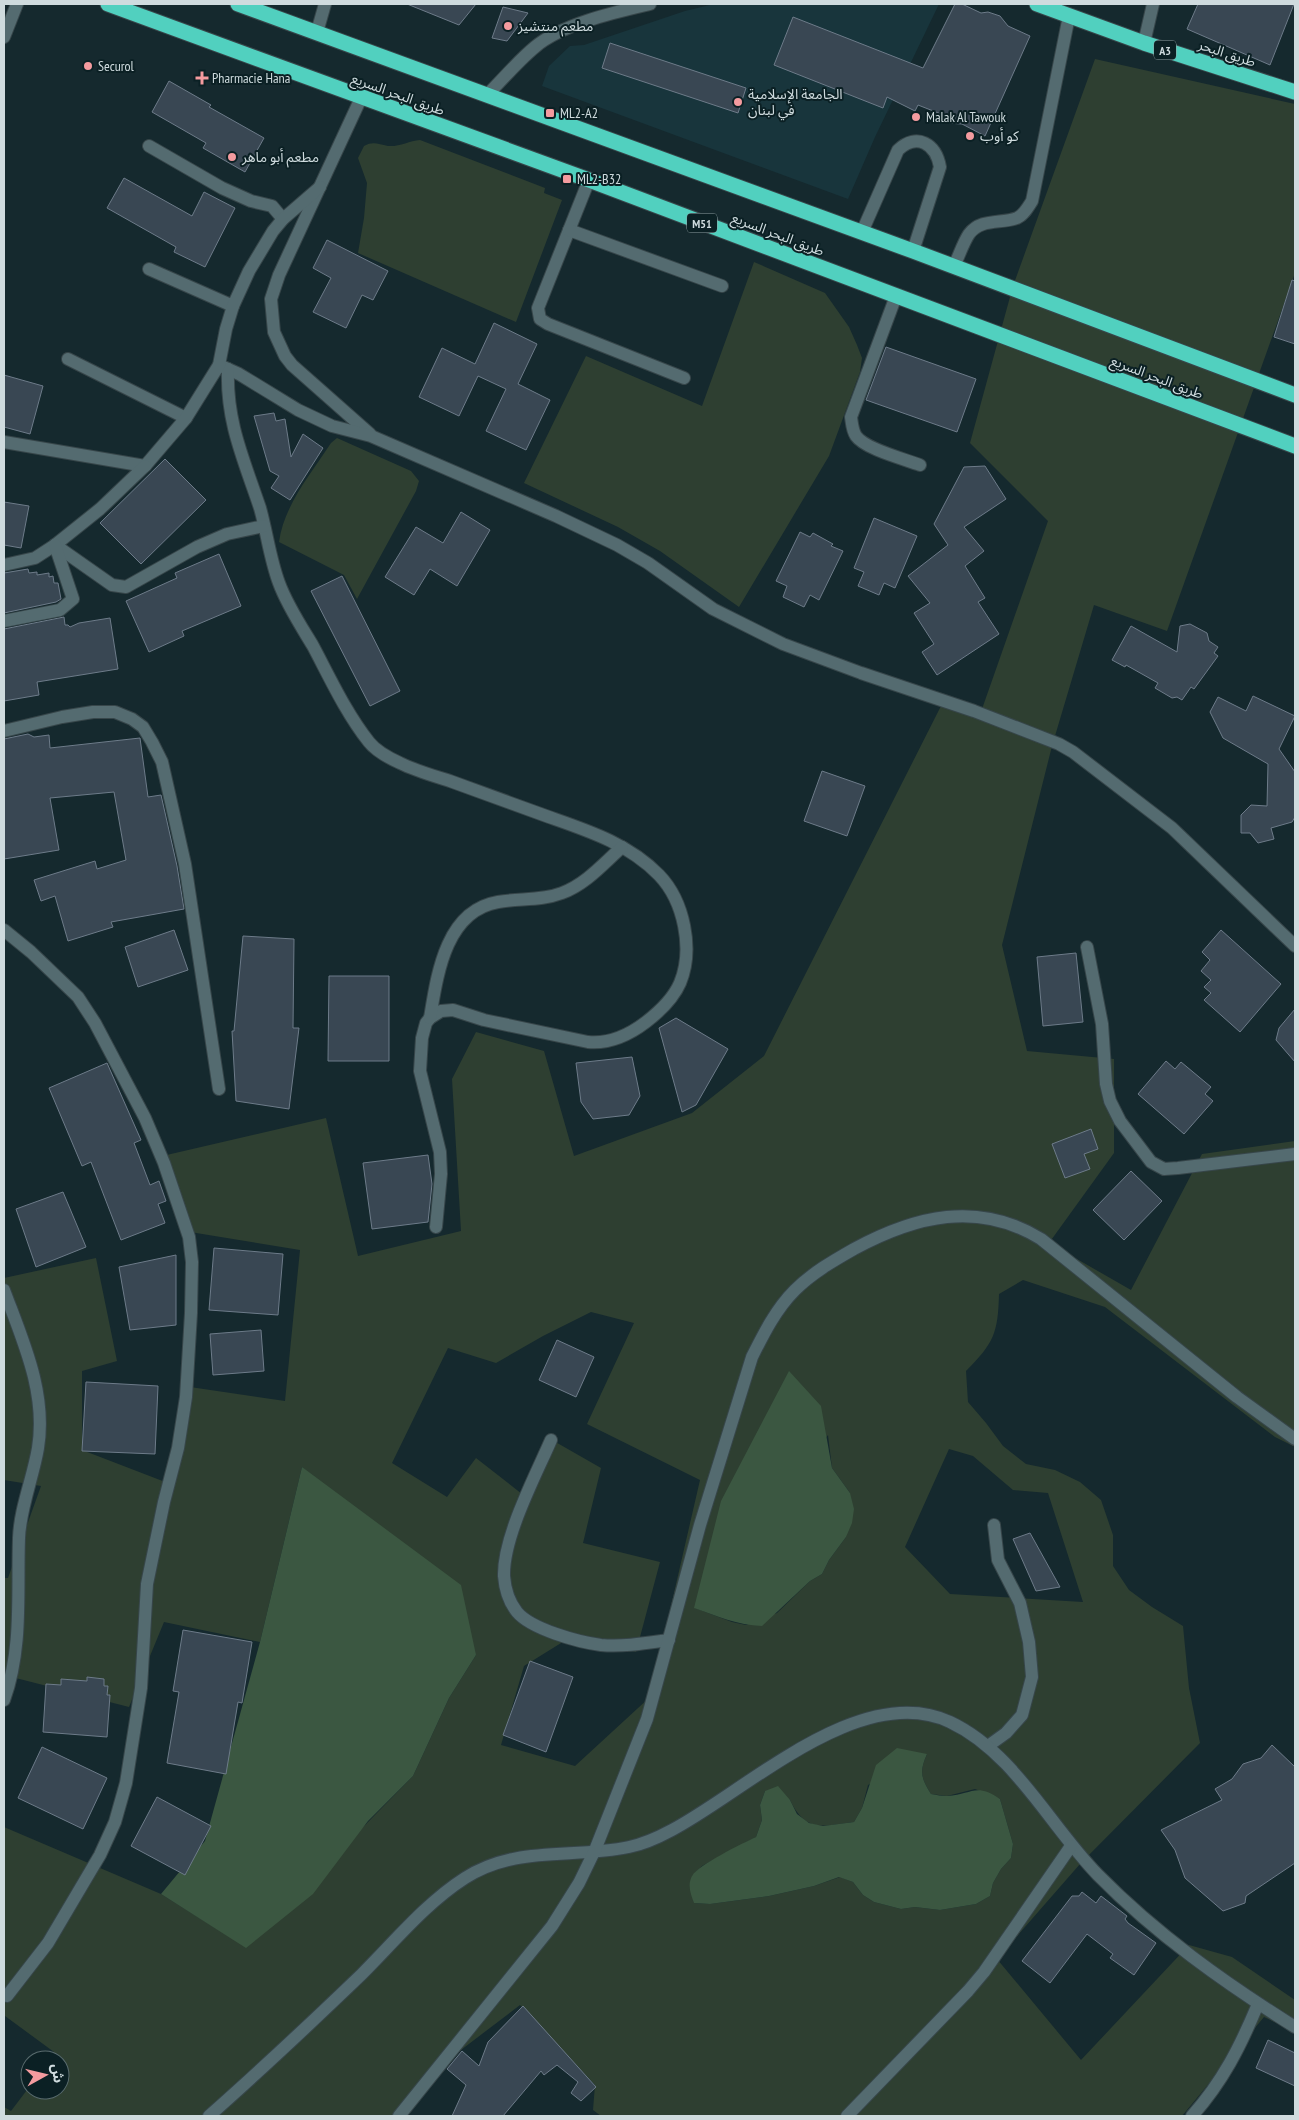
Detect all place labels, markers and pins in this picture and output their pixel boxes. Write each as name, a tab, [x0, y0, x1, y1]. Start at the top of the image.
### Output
place label: مطعم منتشيز	[517, 17, 593, 37]
marker: مطعم منتشيز	[502, 20, 514, 32]
place label: Securol	[98, 57, 135, 75]
marker: Securol	[82, 60, 94, 72]
place label: Pharmacie Hana	[212, 69, 290, 87]
marker: Pharmacie Hana	[196, 72, 208, 84]
place label: الجامعة الإسلامية في لبنان	[748, 85, 843, 121]
marker: الجامعة الإسلامية في لبنان	[732, 96, 744, 108]
place label: ML2-A2	[560, 104, 598, 122]
marker: ML2-A2	[544, 107, 556, 119]
place label: Malak Al Tawouk	[926, 108, 1006, 126]
marker: Malak Al Tawouk	[910, 111, 922, 123]
place label: كو أوب	[980, 127, 1019, 145]
marker: كو أوب	[964, 130, 976, 142]
place label: مطعم أبو ماهر	[241, 148, 319, 168]
marker: مطعم أبو ماهر	[226, 151, 238, 163]
place label: ML2-B32	[577, 170, 621, 188]
marker: ML2-B32	[561, 173, 573, 185]

